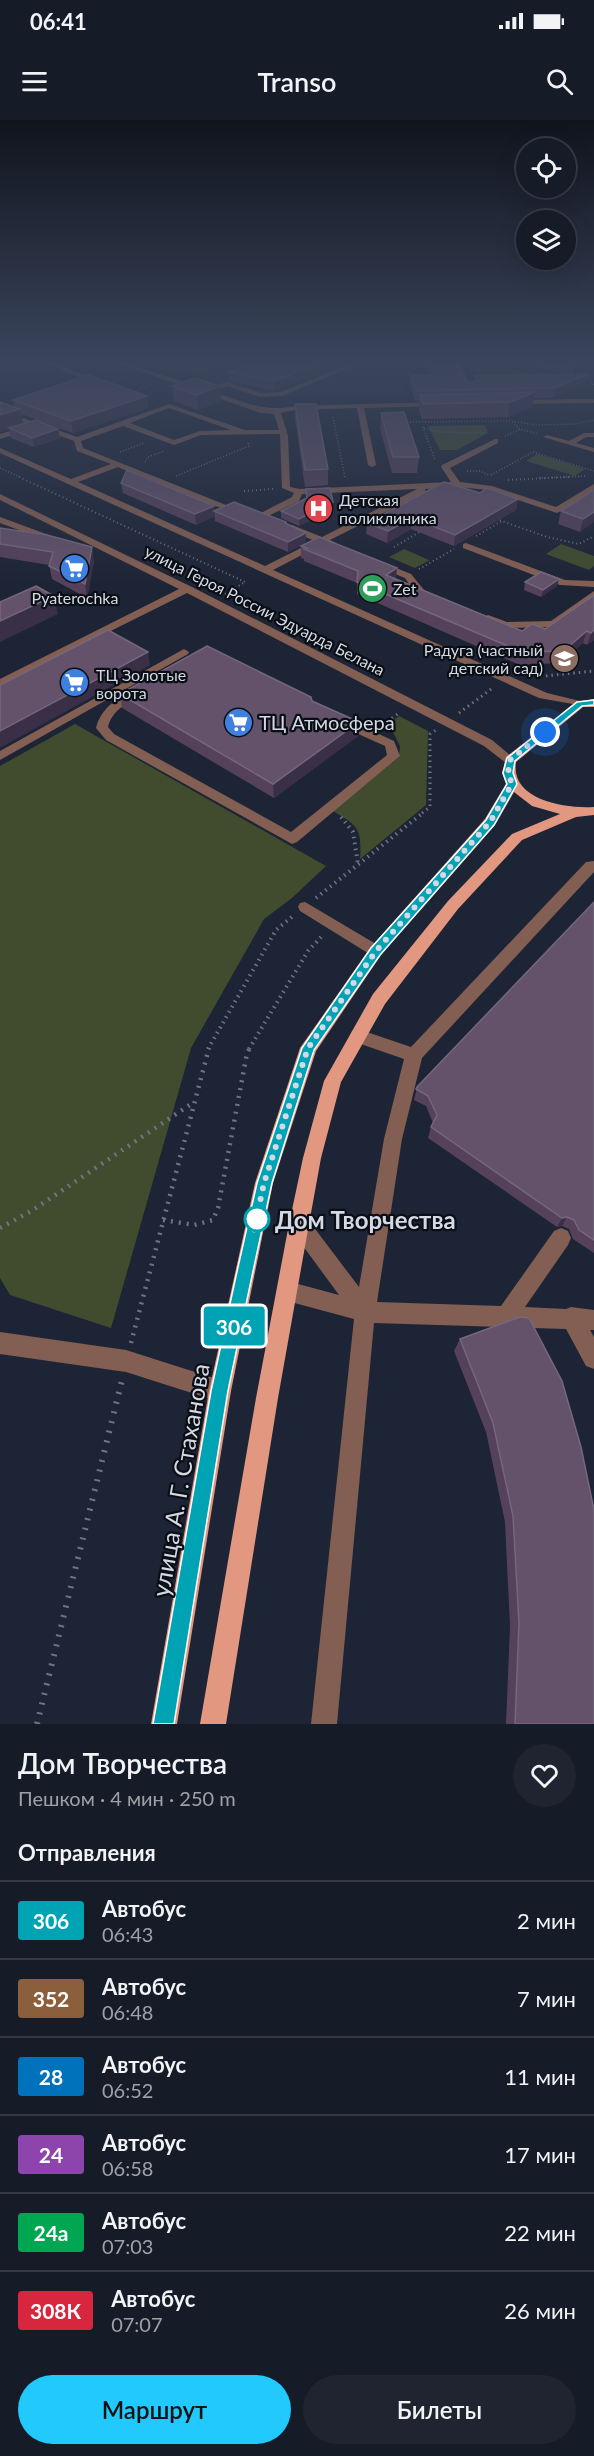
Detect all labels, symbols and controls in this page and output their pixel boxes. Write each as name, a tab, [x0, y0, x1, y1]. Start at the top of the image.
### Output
text: 06:41	[30, 8, 87, 35]
icon: menu	[18, 65, 51, 98]
text: Transo	[258, 65, 336, 98]
icon: search	[543, 65, 576, 98]
map controls	[516, 138, 576, 270]
button: locate	[516, 138, 576, 198]
button: layers	[516, 210, 576, 270]
place label: Детская поликлиника	[339, 490, 437, 527]
hospital icon: Детская поликлиника	[302, 492, 334, 524]
street label: улица Героя России Эдуарда Белана	[142, 541, 388, 679]
supermarket icon: Pyaterochka	[59, 553, 91, 585]
sports icon: Zet	[356, 572, 388, 604]
place label: Zet	[393, 579, 417, 598]
place label: Pyaterochka	[32, 588, 118, 607]
place label: Радуга (частный детский сад)	[424, 640, 543, 677]
school or university icon: Радуга (частный детский сад)	[548, 642, 580, 674]
place label: ТЦ Золотые ворота	[96, 665, 186, 702]
supermarket icon: ТЦ Золотые ворота	[59, 667, 91, 699]
supermarket icon: ТЦ Атмосфера	[222, 706, 254, 738]
place label: ТЦ Атмосфера	[259, 710, 395, 734]
your location	[530, 717, 560, 747]
place label: Дом Творчества	[275, 1205, 456, 1234]
marker: Дом Творчества	[244, 1206, 270, 1232]
line badge: 306	[200, 1306, 268, 1346]
text: 306	[216, 1314, 252, 1339]
street label: улица А. Г. Стаханова	[145, 1361, 215, 1599]
button: heart	[513, 1744, 576, 1807]
text: Дом Творчества	[18, 1746, 227, 1780]
text: Пешком · 4 мин · 250 m	[18, 1786, 236, 1810]
text: Отправления	[18, 1839, 156, 1866]
text: Автобус	[102, 1895, 186, 1922]
text: 2 мин	[517, 1907, 576, 1934]
text: 306	[33, 1908, 69, 1933]
text: 06:43	[102, 1922, 153, 1946]
text: Автобус	[102, 1973, 186, 2000]
text: 7 мин	[517, 1985, 576, 2012]
text: 352	[33, 1986, 69, 2011]
text: 06:48	[102, 2000, 153, 2024]
text: Автобус	[102, 2051, 186, 2078]
text: 11 мин	[504, 2063, 576, 2090]
text: 28	[39, 2064, 63, 2089]
text: 06:52	[102, 2078, 153, 2102]
text: Автобус	[102, 2129, 186, 2156]
text: 17 мин	[504, 2141, 576, 2168]
text: 24	[39, 2142, 63, 2167]
text: 06:58	[102, 2156, 153, 2180]
text: Автобус	[102, 2207, 186, 2234]
text: 22 мин	[504, 2219, 576, 2246]
text: 24a	[33, 2220, 69, 2245]
text: 07:03	[102, 2234, 153, 2258]
text: Автобус	[111, 2285, 195, 2312]
text: 26 мин	[504, 2297, 576, 2324]
text: 308К	[30, 2298, 81, 2323]
text: 07:07	[111, 2312, 163, 2336]
button: Маршрут	[18, 2375, 291, 2444]
button: Билеты	[303, 2375, 576, 2444]

